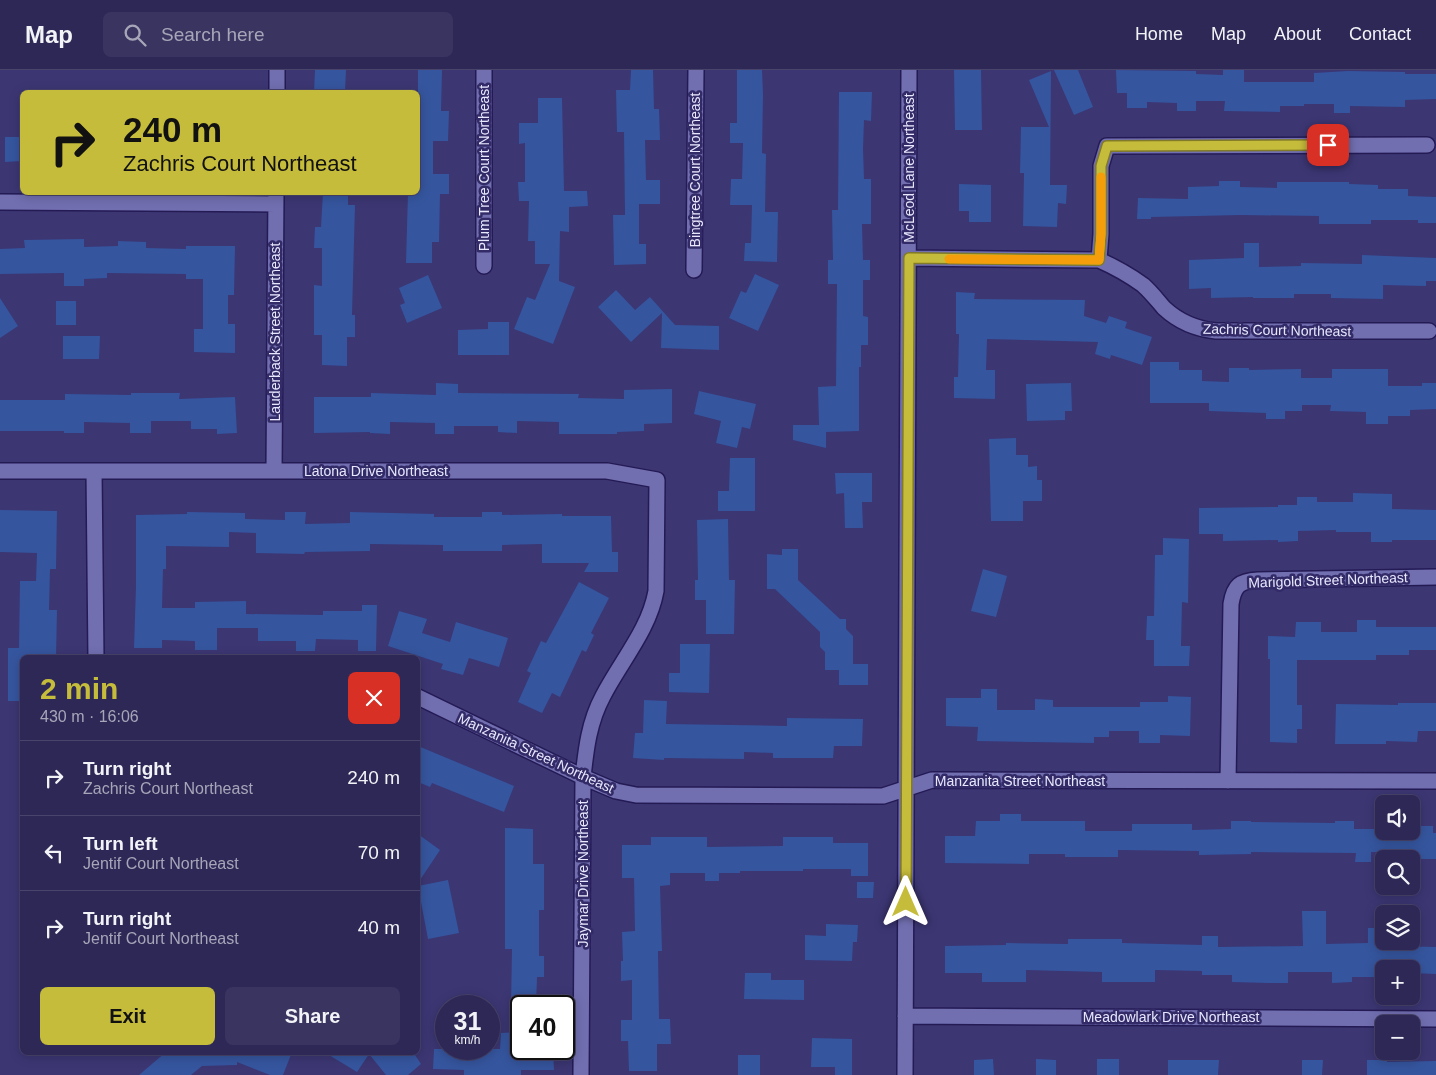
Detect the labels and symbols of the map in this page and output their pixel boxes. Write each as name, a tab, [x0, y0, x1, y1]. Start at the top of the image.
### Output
street label: Plum Tree Court Northeast	[476, 85, 492, 251]
street label: Bingtree Court Northeast	[687, 92, 703, 247]
street label: McLeod Lane Northeast	[901, 93, 917, 243]
pin	[1307, 124, 1349, 166]
street label: Lauderback Street Northeast	[267, 242, 283, 422]
street label: Zachris Court Northeast	[1203, 321, 1352, 339]
street label: Latona Drive Northeast	[304, 463, 448, 479]
street label: Marigold Street Northeast	[1248, 569, 1408, 591]
street label: Manzanita Street Northeast	[455, 710, 617, 796]
street label: Manzanita Street Northeast	[935, 773, 1105, 789]
street label: Jaymar Drive Northeast	[575, 800, 591, 948]
position arrow	[879, 875, 931, 927]
speed limit sign: 40	[510, 995, 575, 1060]
street label: Meadowlark Drive Northeast	[1083, 1009, 1259, 1025]

